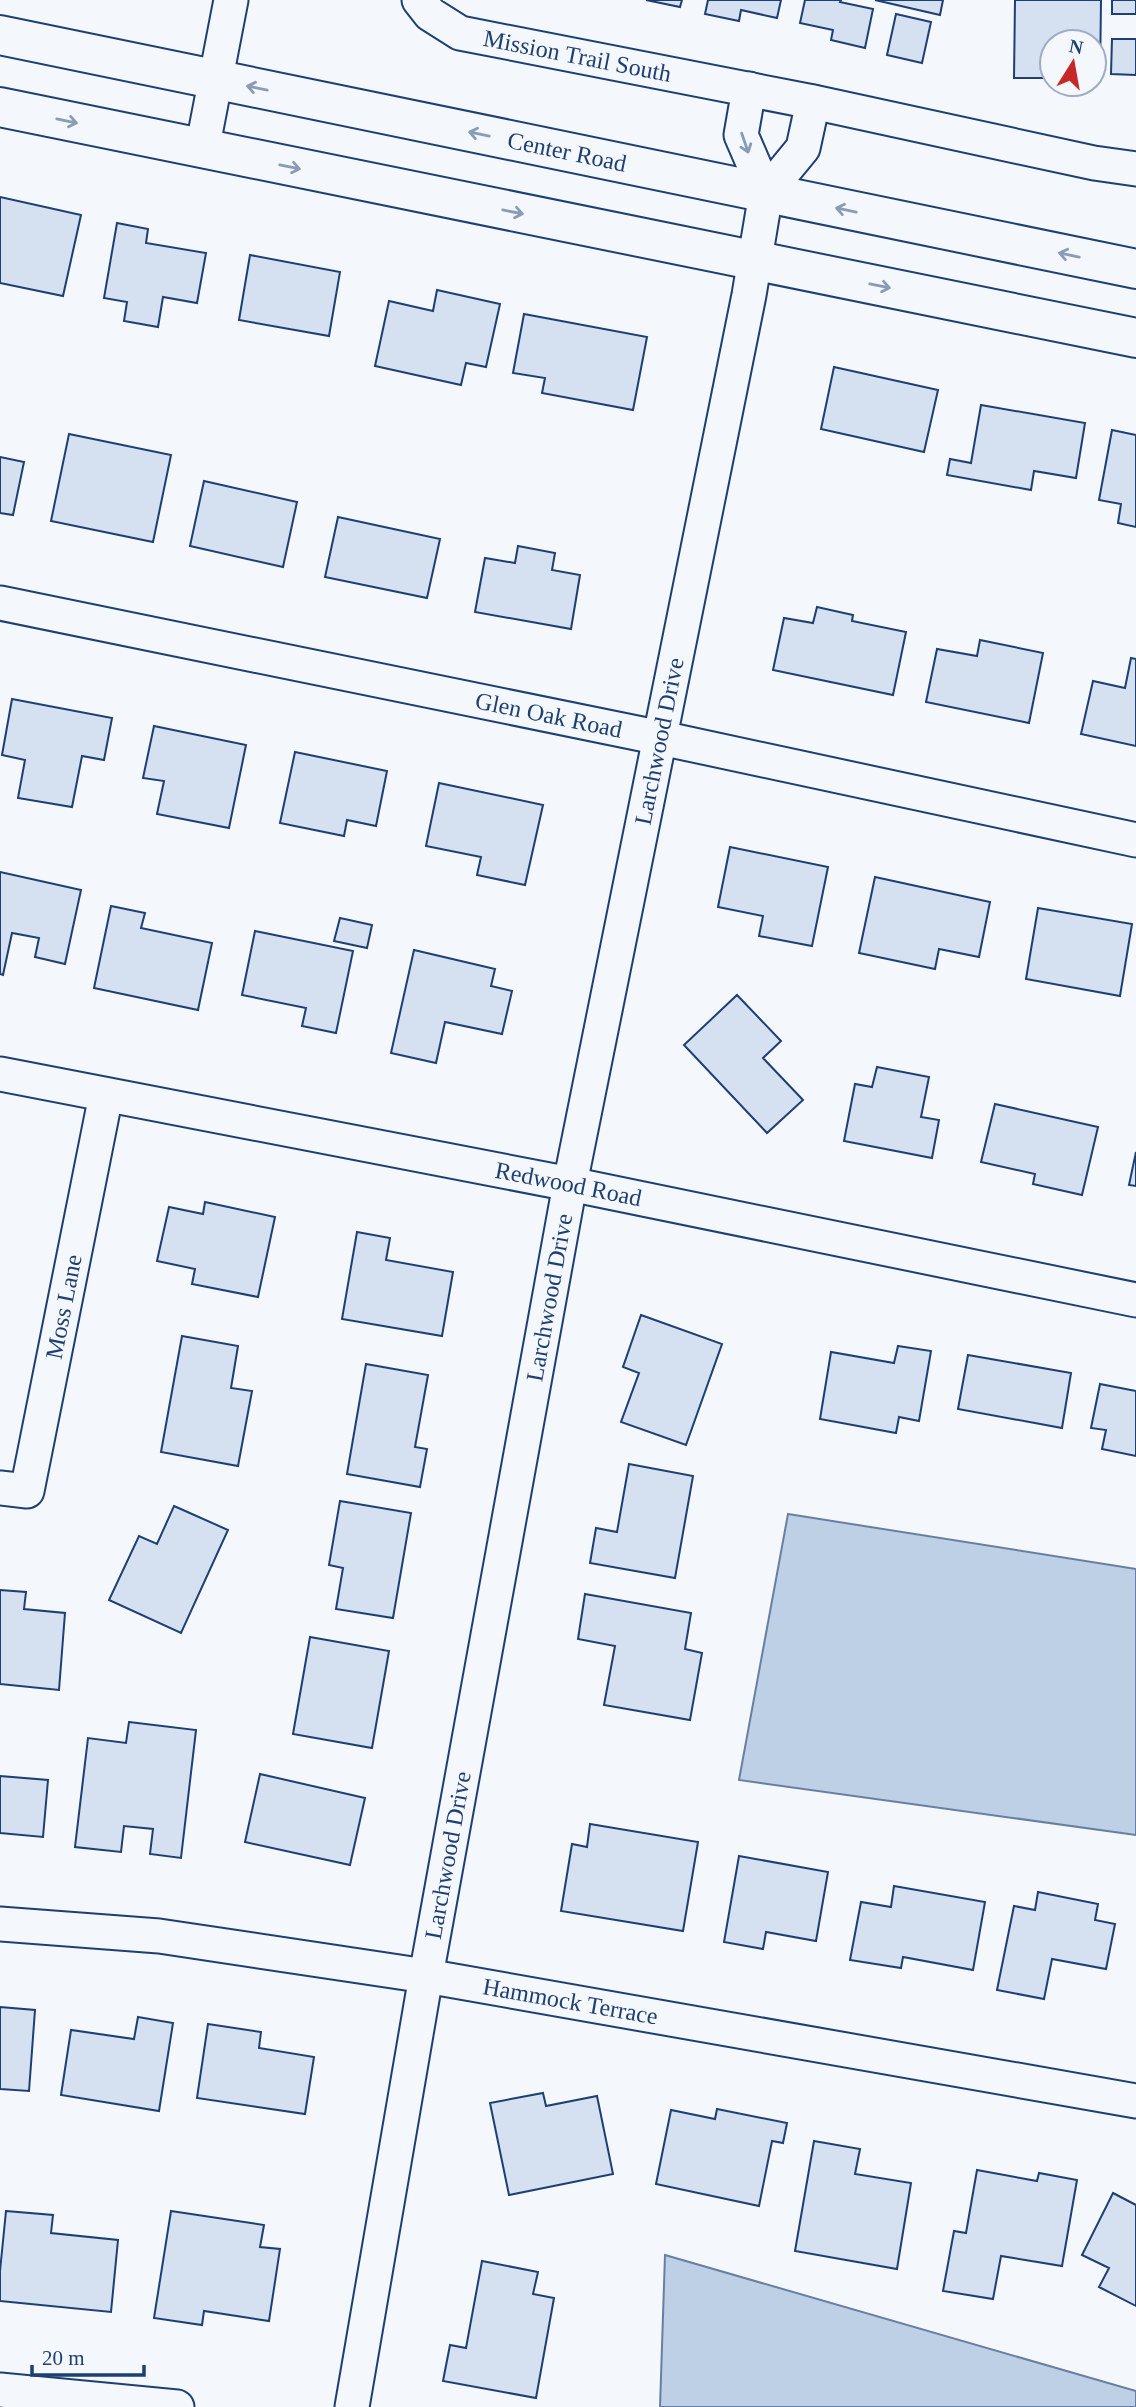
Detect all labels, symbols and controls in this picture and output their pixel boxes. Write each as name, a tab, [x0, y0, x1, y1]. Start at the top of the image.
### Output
street label: Mission Trail South	[481, 25, 674, 87]
north arrow	[1038, 28, 1108, 98]
text: N	[1067, 35, 1085, 58]
one-way arrow	[246, 81, 269, 95]
one-way arrow	[55, 115, 78, 129]
one-way arrow	[468, 127, 491, 141]
street label: Center Road	[505, 127, 629, 177]
one-way arrow	[740, 131, 752, 153]
one-way arrow	[278, 161, 301, 175]
one-way arrow	[835, 202, 858, 216]
one-way arrow	[501, 206, 524, 219]
one-way arrow	[1058, 248, 1081, 262]
one-way arrow	[868, 280, 891, 293]
street label: Larchwood Drive	[630, 655, 689, 827]
street label: Glen Oak Road	[473, 687, 624, 743]
street label: Redwood Road	[493, 1157, 644, 1211]
street label: Larchwood Drive	[521, 1211, 577, 1383]
street label: Moss Lane	[41, 1252, 87, 1361]
street label: Larchwood Drive	[420, 1769, 476, 1941]
street label: Hammock Terrace	[481, 1973, 660, 2030]
scale bar	[32, 2334, 144, 2378]
text: 20 m	[42, 2346, 85, 2370]

